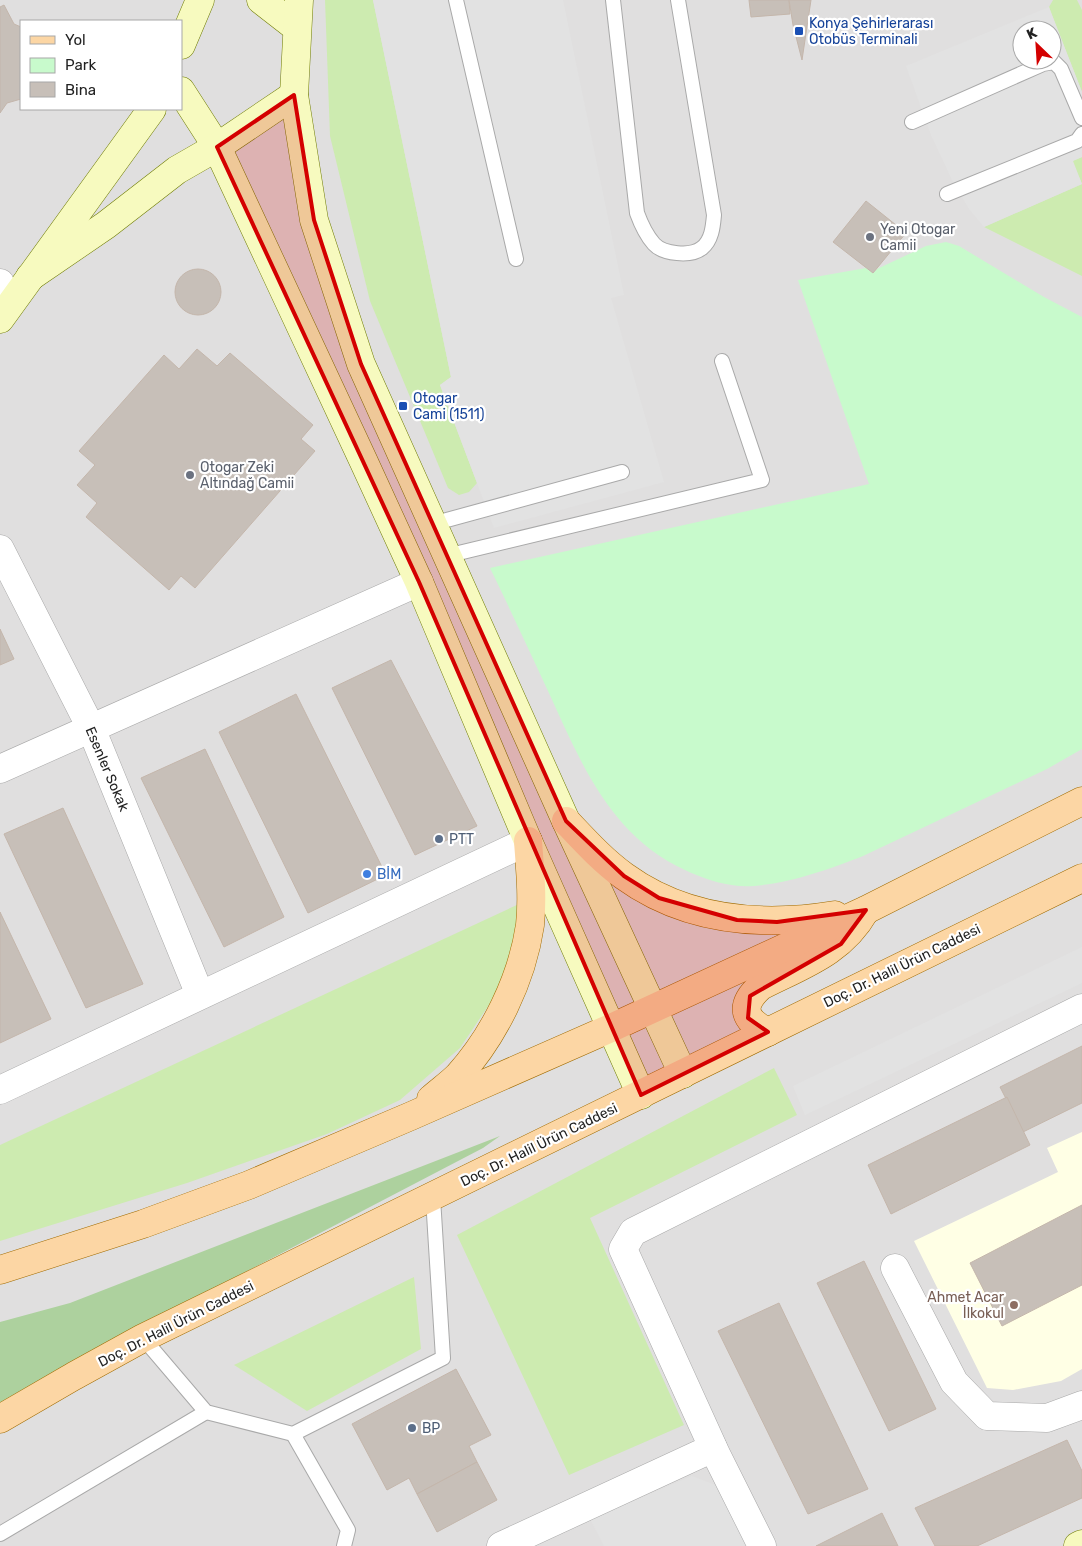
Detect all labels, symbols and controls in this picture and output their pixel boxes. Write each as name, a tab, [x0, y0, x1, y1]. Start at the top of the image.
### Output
place label: Konya Şehirlerarası Otobüs Terminali	[809, 15, 933, 48]
legend	[20, 20, 182, 110]
north arrow	[1012, 20, 1062, 70]
text: K	[1024, 24, 1040, 43]
marker: Konya Şehirlerarası Otobüs Terminali	[793, 25, 805, 37]
text: Yol	[65, 31, 86, 49]
text: Park	[65, 56, 96, 74]
text: Bina	[65, 81, 96, 99]
place label: Yeni Otogar Camii	[880, 221, 956, 254]
marker: Yeni Otogar Camii	[864, 231, 876, 243]
place label: Otogar Cami (1511)	[413, 390, 484, 423]
marker: Otogar Cami (1511)	[397, 400, 409, 412]
place label: Otogar Zeki Altındağ Camii	[200, 459, 294, 492]
marker: Otogar Zeki Altındağ Camii	[184, 469, 196, 481]
street label: Esenler Sokak	[82, 724, 133, 815]
place label: PTT	[449, 831, 474, 848]
marker: PTT	[433, 833, 445, 845]
place label: BİM	[377, 866, 401, 883]
marker: BİM	[361, 868, 373, 880]
street label: Doç. Dr. Halil Ürün Caddesi	[821, 921, 983, 1011]
street label: Doç. Dr. Halil Ürün Caddesi	[458, 1100, 620, 1190]
street label: Doç. Dr. Halil Ürün Caddesi	[95, 1277, 257, 1371]
place label: Ahmet Acar İlkokul	[927, 1289, 1005, 1322]
marker: Ahmet Acar İlkokul	[1008, 1299, 1020, 1311]
place label: BP	[422, 1420, 440, 1437]
marker: BP	[406, 1422, 418, 1434]

